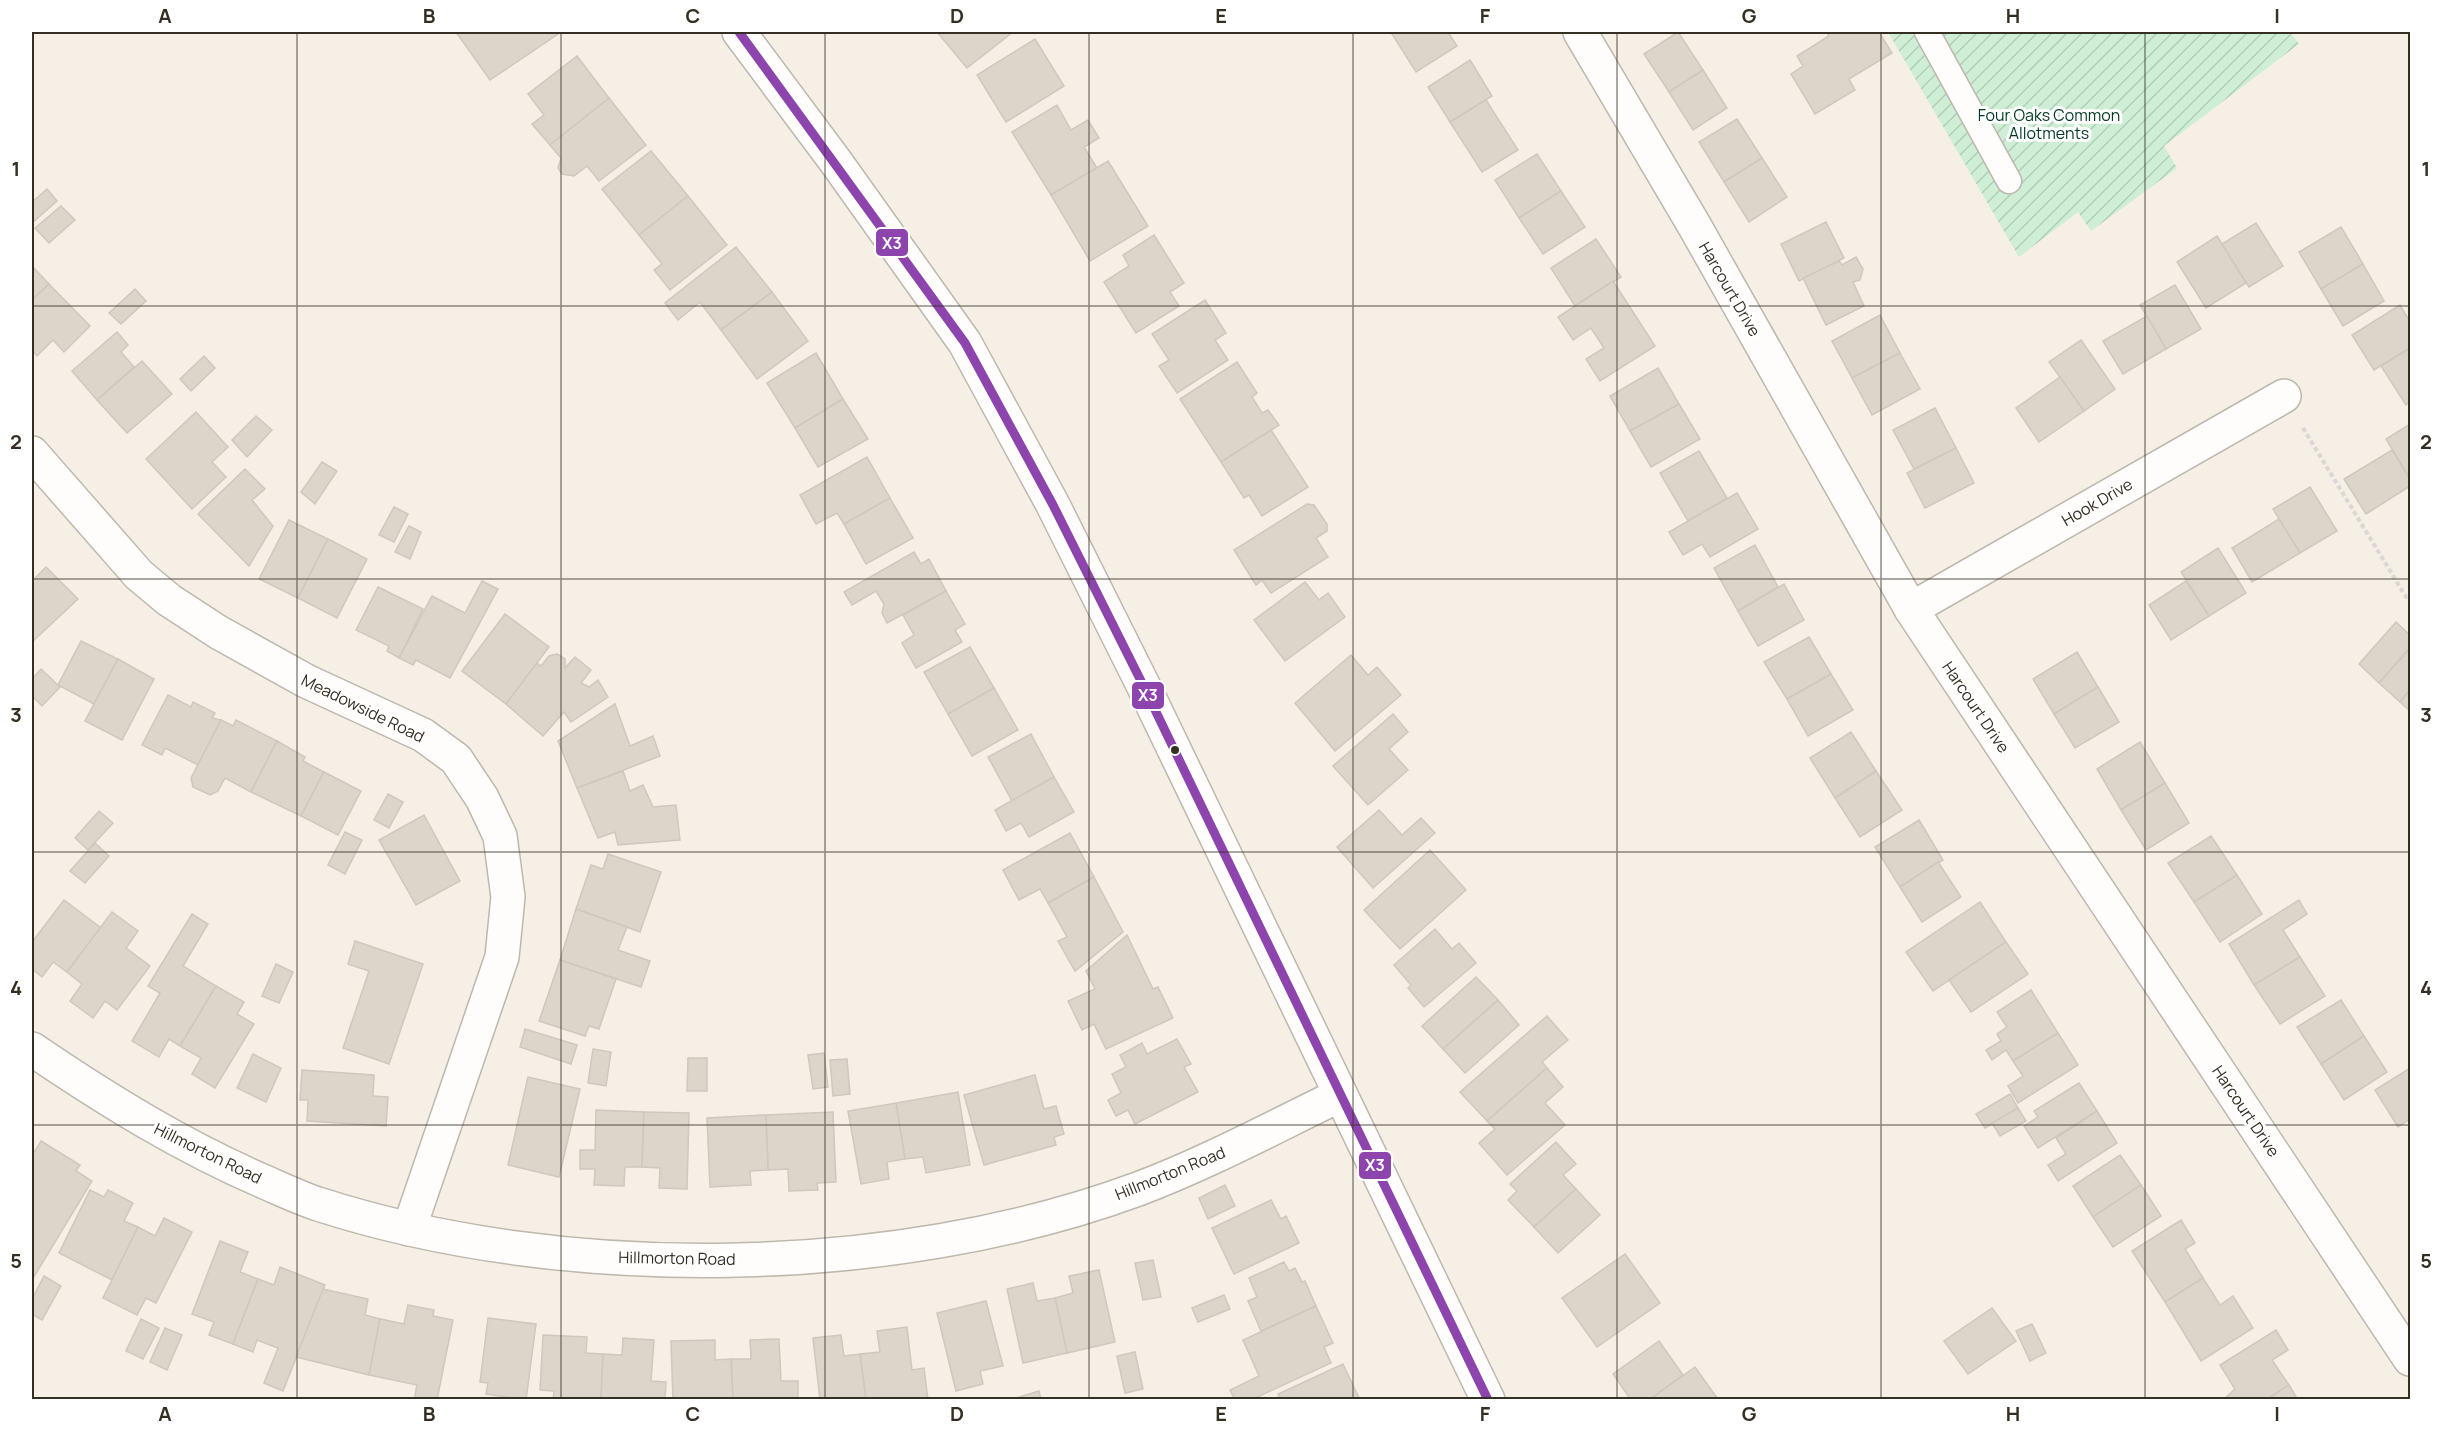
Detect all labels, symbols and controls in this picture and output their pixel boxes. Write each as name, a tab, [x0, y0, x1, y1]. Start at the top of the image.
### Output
text: A	[158, 2, 172, 29]
text: B	[423, 2, 436, 29]
text: C	[686, 2, 700, 29]
text: D	[950, 2, 964, 29]
text: E	[1215, 2, 1227, 29]
text: F	[1480, 2, 1491, 29]
text: G	[1742, 2, 1757, 29]
text: H	[2006, 2, 2020, 29]
text: I	[2274, 2, 2280, 29]
park label: Four Oaks Common Allotments	[1978, 104, 2120, 144]
text: 1	[12, 155, 20, 182]
text: 1	[2422, 155, 2430, 182]
line badge: X3	[875, 228, 909, 257]
text: X3	[882, 232, 902, 254]
street label: Harcourt Drive	[1694, 238, 1766, 340]
text: 2	[10, 428, 22, 455]
text: 2	[2420, 428, 2432, 455]
street label: Hook Drive	[2058, 473, 2136, 531]
street label: Harcourt Drive	[1937, 657, 2015, 757]
street label: Meadowside Road	[298, 669, 428, 747]
line badge: X3	[1131, 681, 1165, 710]
text: X3	[1138, 684, 1158, 706]
text: 3	[10, 701, 22, 728]
text: 3	[2420, 701, 2432, 728]
unlabelled marker	[1169, 744, 1181, 756]
text: 4	[10, 974, 22, 1001]
text: 4	[2420, 974, 2432, 1001]
street label: Harcourt Drive	[2207, 1061, 2285, 1161]
street label: Hillmorton Road	[151, 1117, 265, 1189]
street label: Hillmorton Road	[1112, 1141, 1228, 1205]
line badge: X3	[1358, 1151, 1392, 1180]
text: X3	[1365, 1154, 1385, 1176]
street label: Hillmorton Road	[618, 1246, 736, 1270]
text: 5	[10, 1247, 22, 1274]
text: 5	[2420, 1247, 2432, 1274]
text: A	[158, 1400, 172, 1427]
text: B	[423, 1400, 436, 1427]
text: C	[686, 1400, 700, 1427]
text: D	[950, 1400, 964, 1427]
text: E	[1215, 1400, 1227, 1427]
text: F	[1480, 1400, 1491, 1427]
text: G	[1742, 1400, 1757, 1427]
text: H	[2006, 1400, 2020, 1427]
text: I	[2274, 1400, 2280, 1427]

